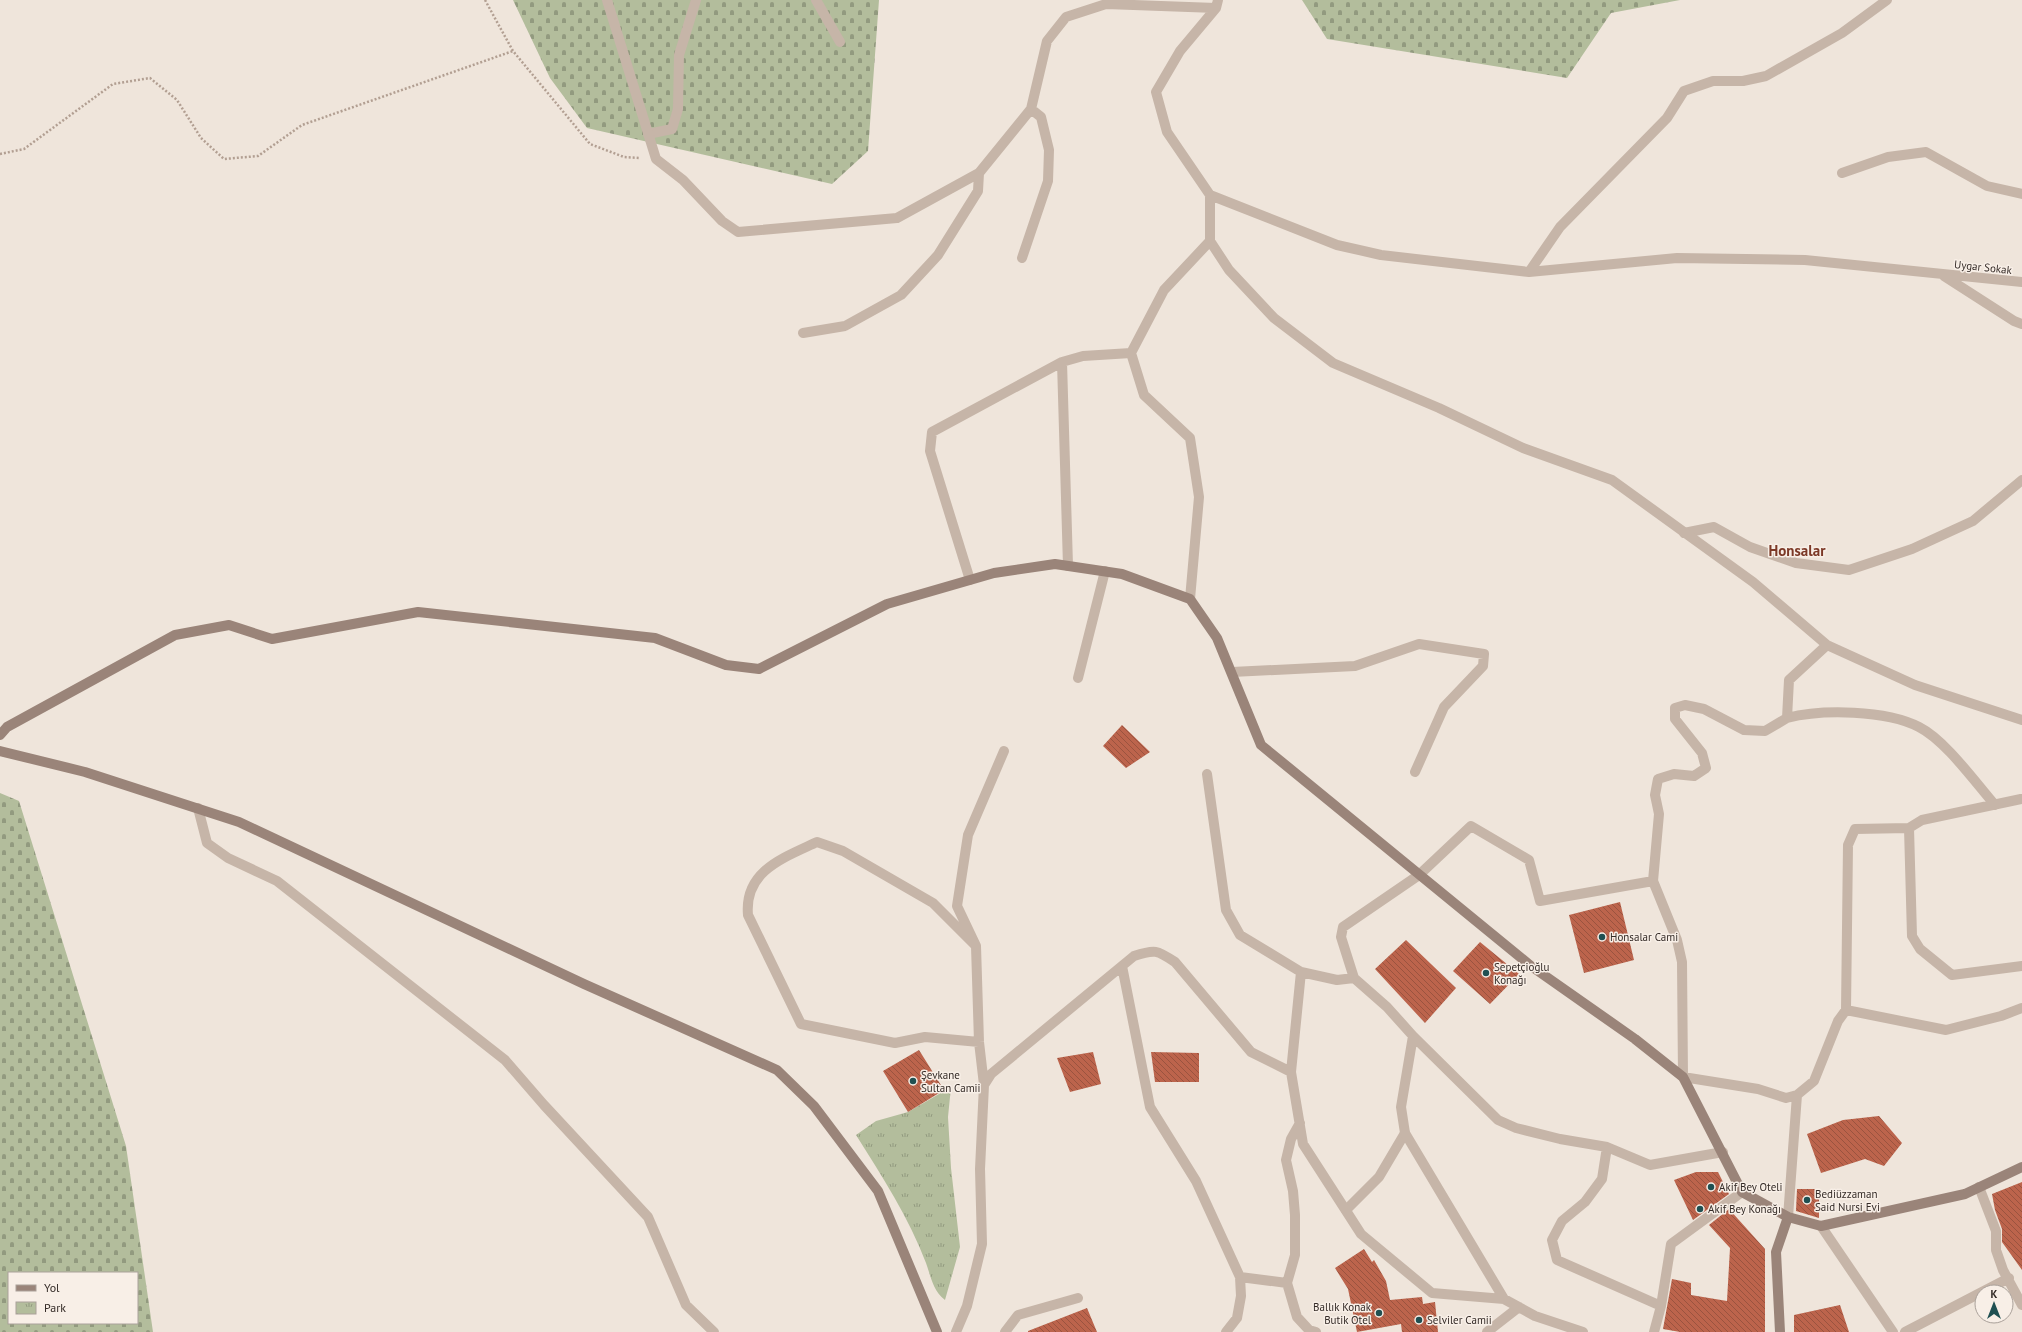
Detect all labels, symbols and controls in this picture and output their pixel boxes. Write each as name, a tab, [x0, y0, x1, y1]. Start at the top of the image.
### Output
street label: Uygar Sokak	[1953, 257, 2013, 277]
district label: Honsalar	[1769, 541, 1826, 560]
place label: Honsalar Cami	[1610, 930, 1678, 944]
marker: Honsalar Cami	[1597, 932, 1607, 942]
place label: Sepetçioğlu Konağı	[1494, 960, 1549, 987]
marker: Sepetçioğlu Konağı	[1481, 968, 1491, 978]
place label: Şevkane Sultan Camii	[921, 1068, 981, 1095]
marker: Şevkane Sultan Camii	[908, 1076, 918, 1086]
place label: Akif Bey Oteli	[1719, 1180, 1782, 1194]
marker: Akif Bey Oteli	[1706, 1182, 1716, 1192]
place label: Bediüzzaman Said Nursi Evi	[1815, 1187, 1880, 1214]
marker: Bediüzzaman Said Nursi Evi	[1802, 1195, 1812, 1205]
place label: Akif Bey Konağı	[1708, 1202, 1781, 1216]
marker: Akif Bey Konağı	[1695, 1204, 1705, 1214]
legend	[8, 1272, 138, 1324]
text: Yol	[44, 1280, 60, 1295]
north arrow	[1974, 1284, 2014, 1324]
text: K	[1991, 1287, 1998, 1301]
text: Park	[44, 1300, 66, 1315]
place label: Ballık Konak Butik Otel	[1313, 1300, 1372, 1327]
marker: Ballık Konak Butik Otel	[1374, 1308, 1384, 1318]
place label: Selviler Camii	[1427, 1313, 1492, 1327]
marker: Selviler Camii	[1414, 1315, 1424, 1325]

